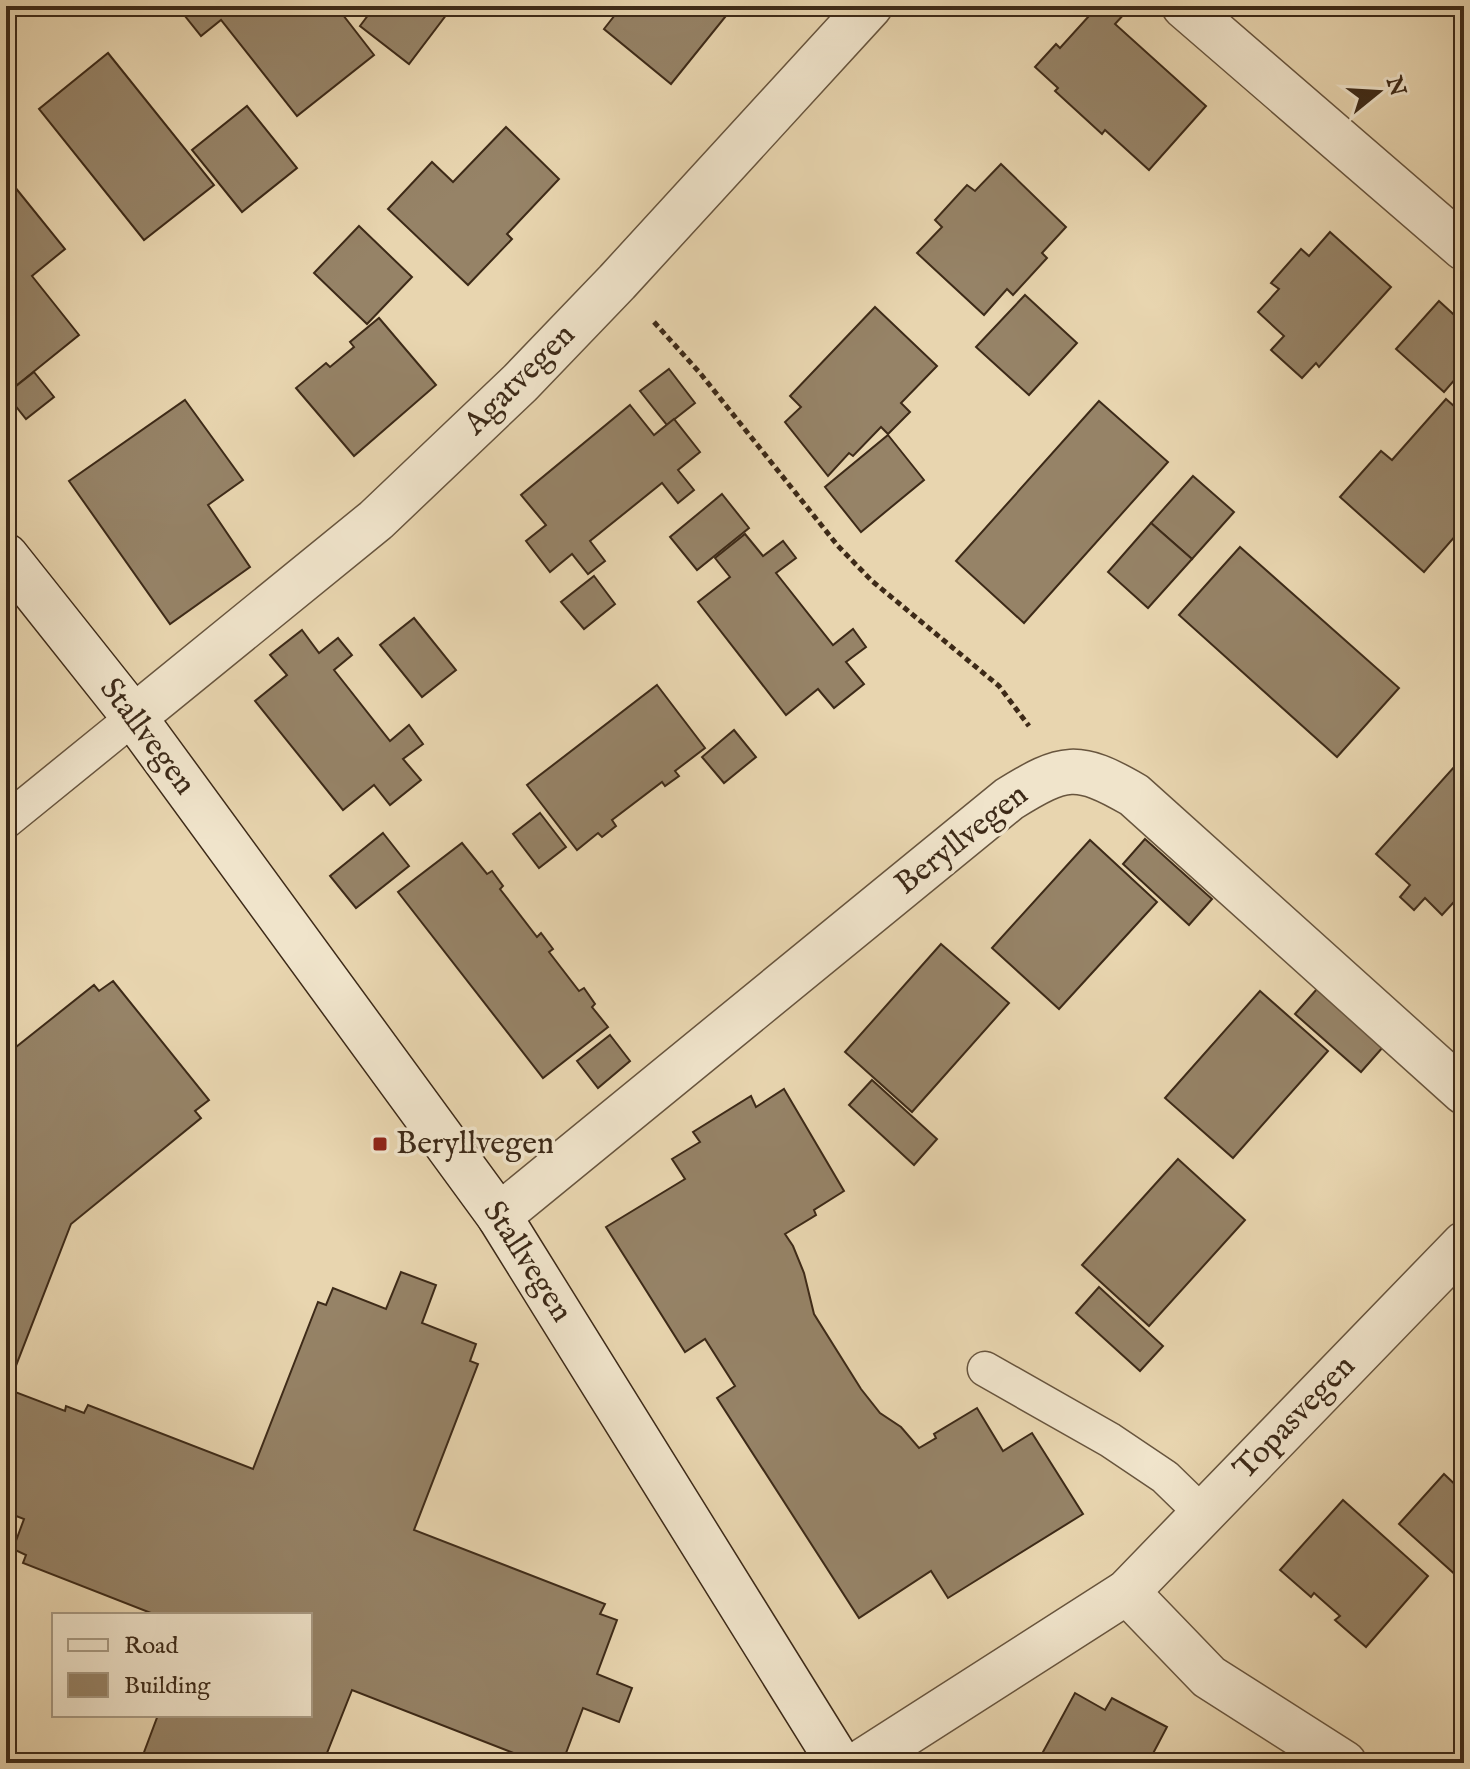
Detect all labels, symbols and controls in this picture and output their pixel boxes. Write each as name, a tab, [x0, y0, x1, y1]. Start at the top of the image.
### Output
north arrow	[1338, 52, 1418, 132]
text: N	[1379, 72, 1411, 100]
street label: Agatvegen	[455, 315, 585, 445]
street label: Stallvegen	[90, 670, 204, 804]
street label: Beryllvegen	[887, 775, 1037, 905]
place label: Beryllvegen	[396, 1124, 554, 1165]
marker: Beryllvegen	[371, 1135, 389, 1153]
street label: Stallvegen	[473, 1194, 581, 1330]
street label: Topasvegen	[1225, 1347, 1365, 1489]
legend	[52, 1613, 312, 1717]
text: Road	[124, 1631, 178, 1662]
text: Building	[124, 1671, 211, 1702]

